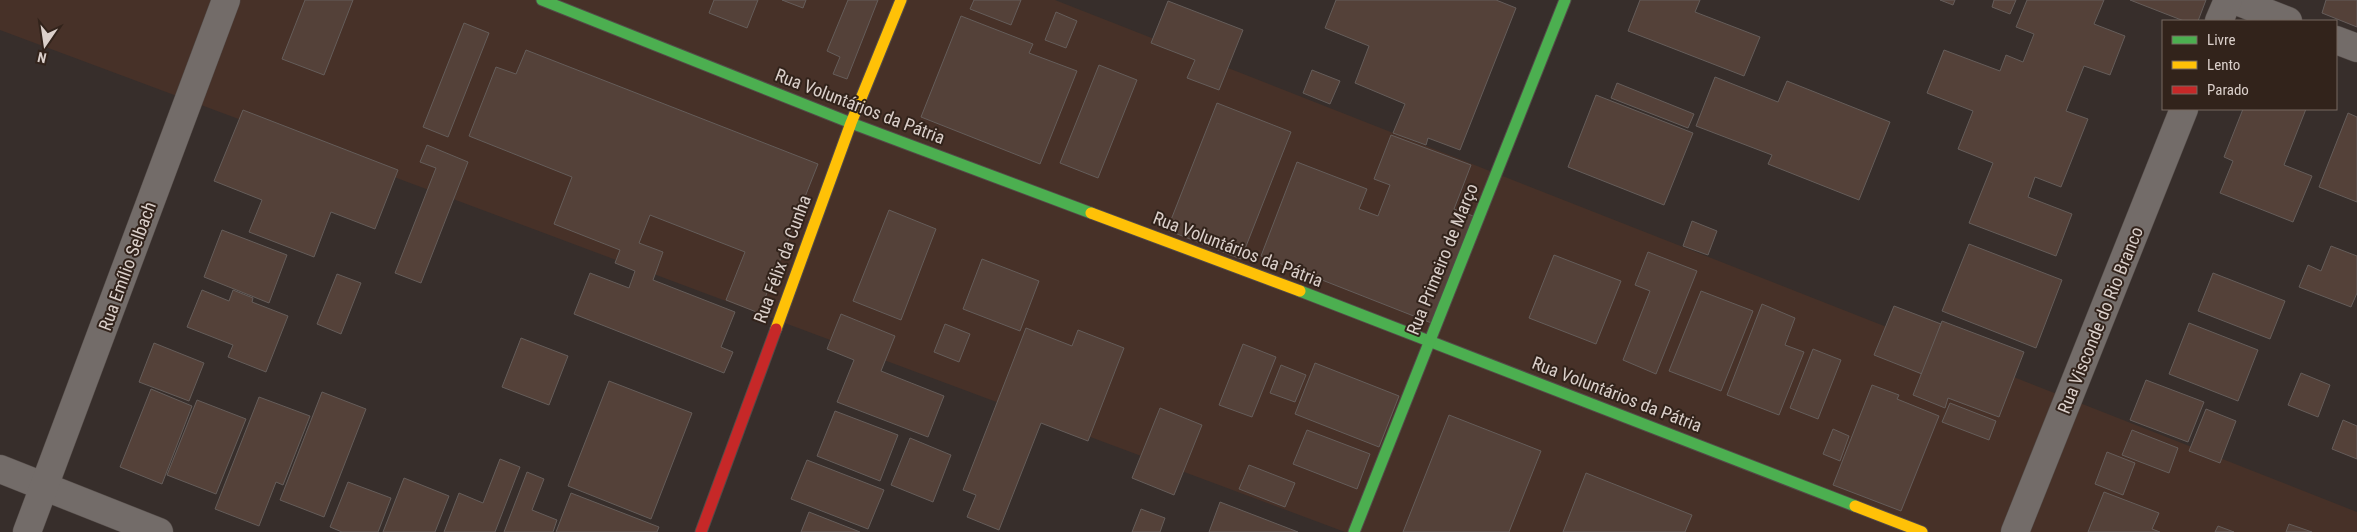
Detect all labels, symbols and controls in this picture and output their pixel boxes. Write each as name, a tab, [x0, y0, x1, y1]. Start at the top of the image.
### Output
north arrow	[20, 20, 70, 70]
legend	[2162, 20, 2337, 110]
text: Livre	[2207, 31, 2235, 49]
text: N	[36, 49, 48, 66]
text: Lento	[2207, 56, 2240, 74]
street label: Rua Voluntários da Pátria	[772, 64, 948, 148]
text: Parado	[2207, 81, 2249, 99]
street label: Rua Primeiro de Março	[1402, 180, 1482, 338]
street label: Rua Félix da Cunha	[749, 192, 815, 326]
street label: Rua Emílio Selbach	[94, 199, 160, 333]
street label: Rua Voluntários da Pátria	[1150, 207, 1326, 291]
street label: Rua Visconde do Rio Branco	[2053, 224, 2147, 416]
street label: Rua Voluntários da Pátria	[1529, 352, 1705, 436]

